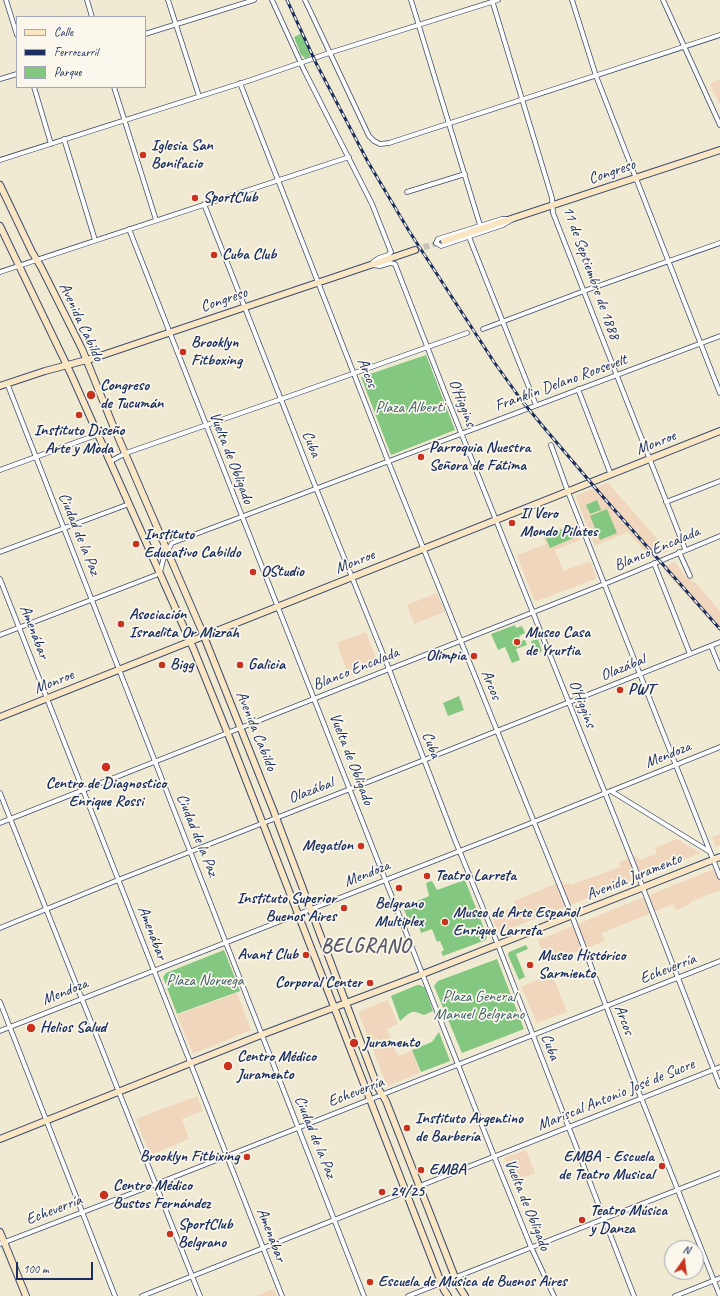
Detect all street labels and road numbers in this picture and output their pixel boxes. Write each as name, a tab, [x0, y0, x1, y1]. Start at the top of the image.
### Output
street label: Congreso	[586, 155, 638, 189]
street label: 11 de Septiembre de 1888	[558, 204, 624, 342]
street label: Avenida Cabildo	[54, 280, 108, 364]
street label: Congreso	[198, 283, 250, 317]
street label: Franklin Delano Roosevelt	[492, 350, 630, 416]
street label: Arcos	[352, 355, 382, 391]
street label: O'Higgins	[444, 377, 480, 429]
street label: Vuelta de Obligado	[205, 409, 257, 507]
street label: Monroe	[633, 426, 679, 460]
street label: Cuba	[297, 428, 325, 460]
street label: Ciudad de la Paz	[54, 490, 104, 578]
street label: Blanco Encalada	[611, 522, 703, 576]
street label: Monroe	[332, 545, 378, 579]
street label: Amenábar	[15, 602, 53, 662]
street label: Blanco Encalada	[310, 643, 402, 695]
street label: Olazábal	[598, 650, 648, 686]
street label: Monroe	[31, 665, 77, 699]
street label: Arcos	[476, 667, 506, 703]
street label: O'Higgins	[564, 678, 600, 730]
street label: Avenida Cabildo	[231, 688, 281, 774]
street label: Vuelta de Obligado	[325, 710, 377, 808]
street label: Cuba	[417, 729, 445, 761]
street label: Mendoza	[642, 737, 694, 773]
street label: Olazábal	[286, 774, 336, 808]
street label: Ciudad de la Paz	[172, 791, 222, 879]
street label: Avenida Juramento	[584, 849, 684, 905]
street label: Mendoza	[341, 856, 393, 892]
street label: Amenábar	[133, 903, 171, 963]
street label: Echeverría	[637, 950, 699, 988]
street label: Mendoza	[39, 974, 91, 1010]
street label: Arcos	[610, 1002, 638, 1038]
street label: Cuba	[536, 1031, 564, 1063]
street label: Mariscal Antonio José de Sucre	[535, 1055, 697, 1135]
street label: Echeverría	[325, 1073, 387, 1111]
street label: Ciudad de la Paz	[290, 1093, 340, 1181]
street label: Vuelta de Obligado	[500, 1156, 554, 1254]
street label: Echeverría	[23, 1191, 85, 1229]
street label: Amenábar	[252, 1205, 290, 1265]

